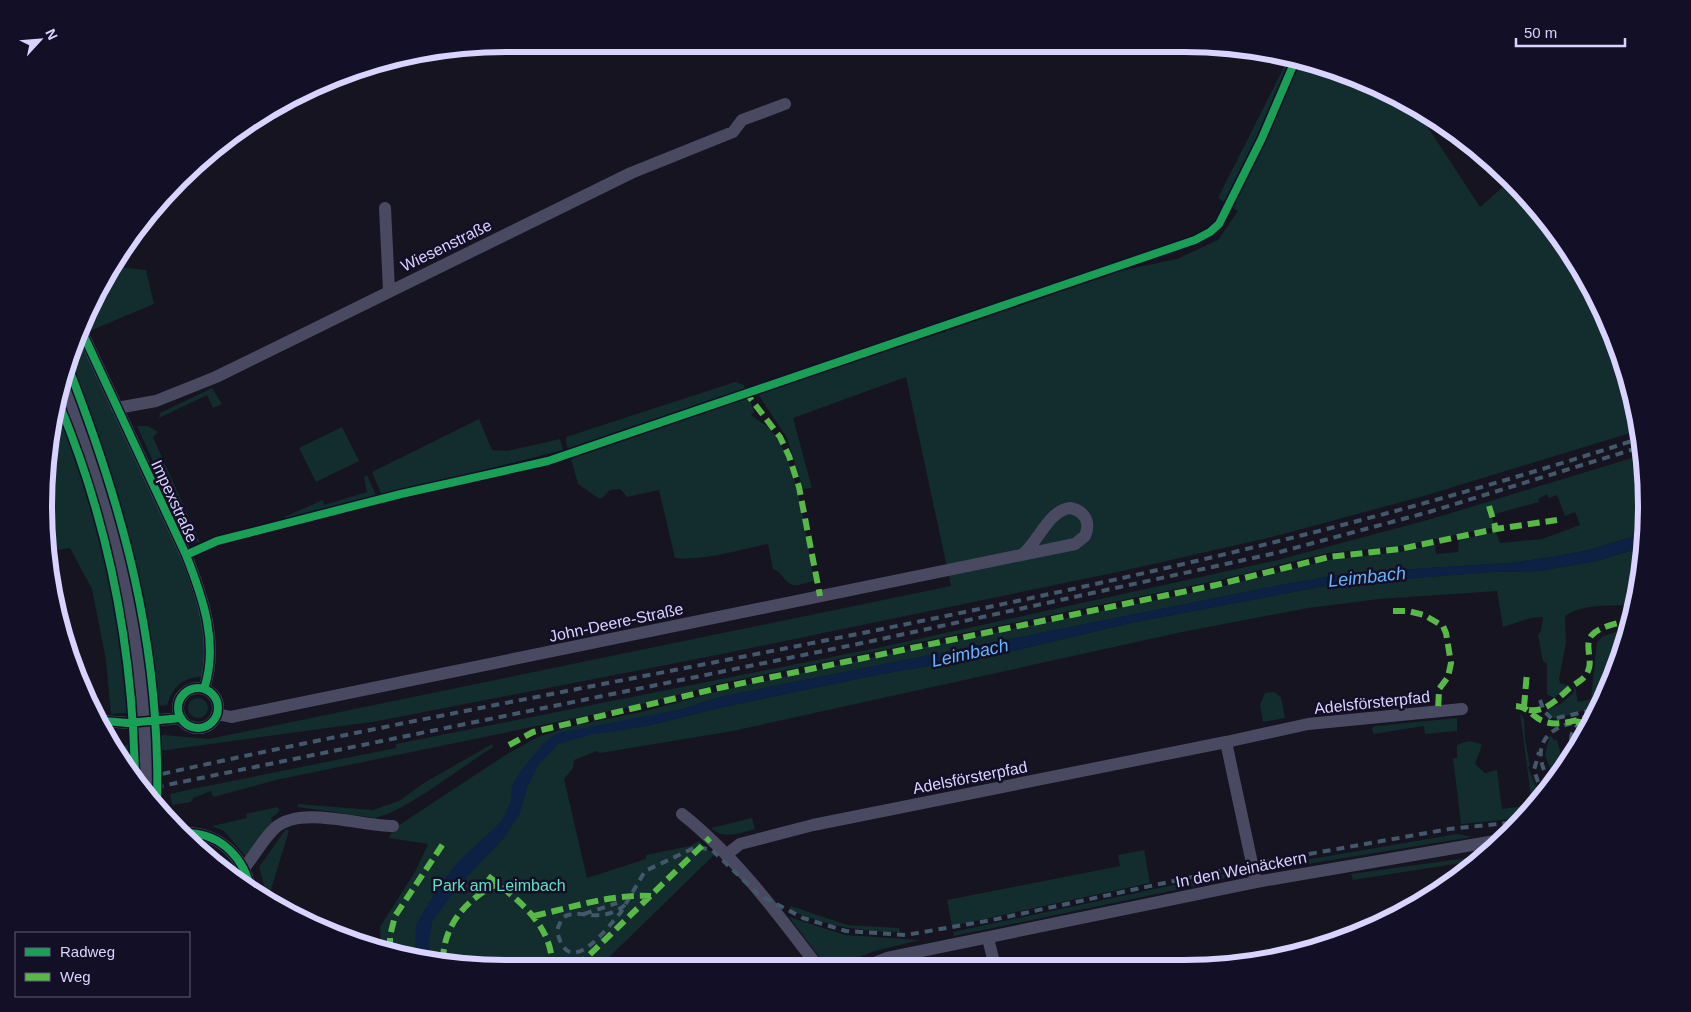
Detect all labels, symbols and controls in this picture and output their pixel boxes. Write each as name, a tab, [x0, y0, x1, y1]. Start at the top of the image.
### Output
north arrow	[15, 15, 65, 65]
scale bar	[1516, 15, 1625, 47]
text: 50 m	[1524, 24, 1557, 41]
text: N	[42, 26, 61, 42]
street label: Wiesenstraße	[398, 216, 494, 275]
street label: Impexstraße	[148, 457, 201, 545]
water label: Leimbach	[1327, 563, 1407, 591]
street label: John-Deere-Straße	[547, 600, 685, 645]
water label: Leimbach	[930, 635, 1010, 671]
street label: Adelsförsterpfad	[1313, 688, 1431, 717]
street label: Adelsförsterpfad	[911, 758, 1029, 797]
street label: In den Weinäckern	[1174, 848, 1308, 891]
park label: Park am Leimbach	[432, 877, 566, 894]
legend	[15, 932, 190, 997]
text: Radweg	[60, 943, 115, 960]
text: Weg	[60, 968, 91, 985]

